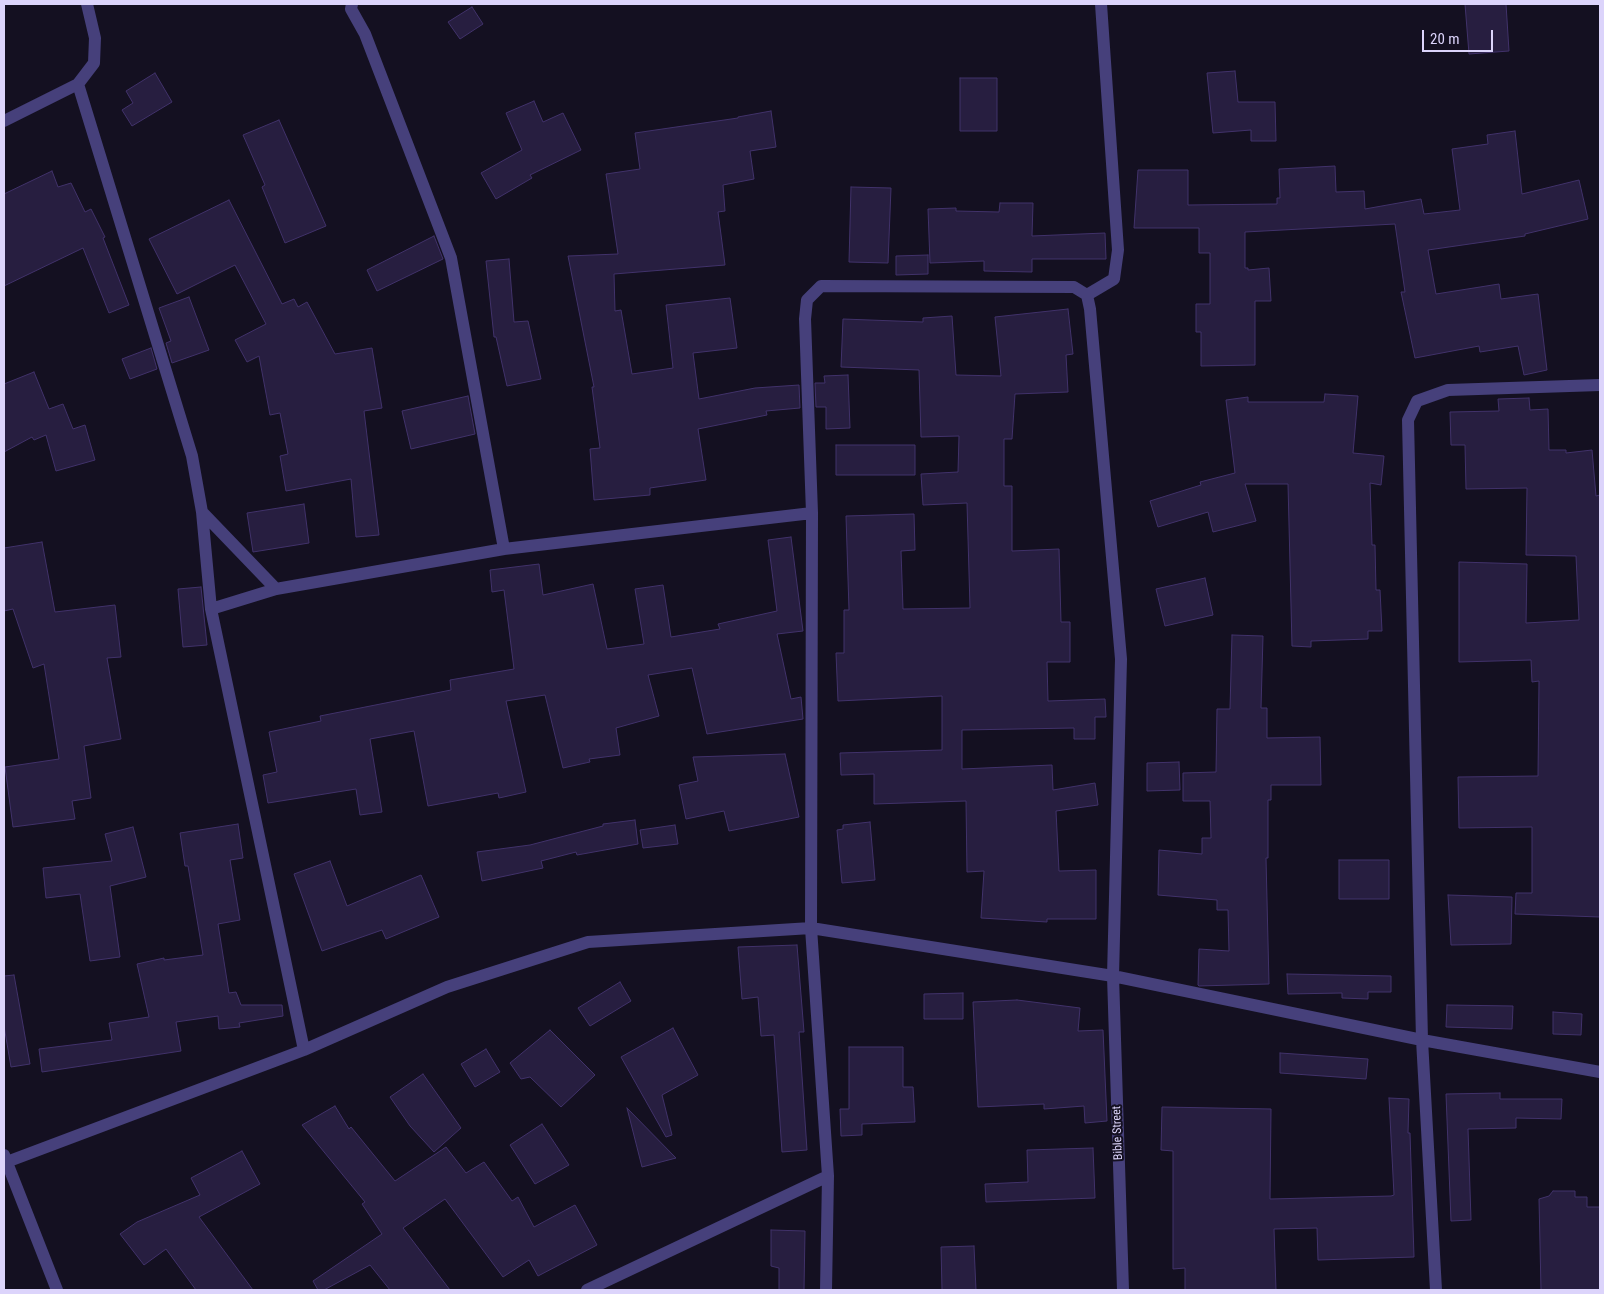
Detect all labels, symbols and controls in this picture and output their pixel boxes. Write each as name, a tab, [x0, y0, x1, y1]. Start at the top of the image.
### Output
scale bar	[1424, 20, 1495, 52]
text: 20 m	[1430, 30, 1460, 48]
street label: Bible Street	[1110, 1106, 1126, 1160]

